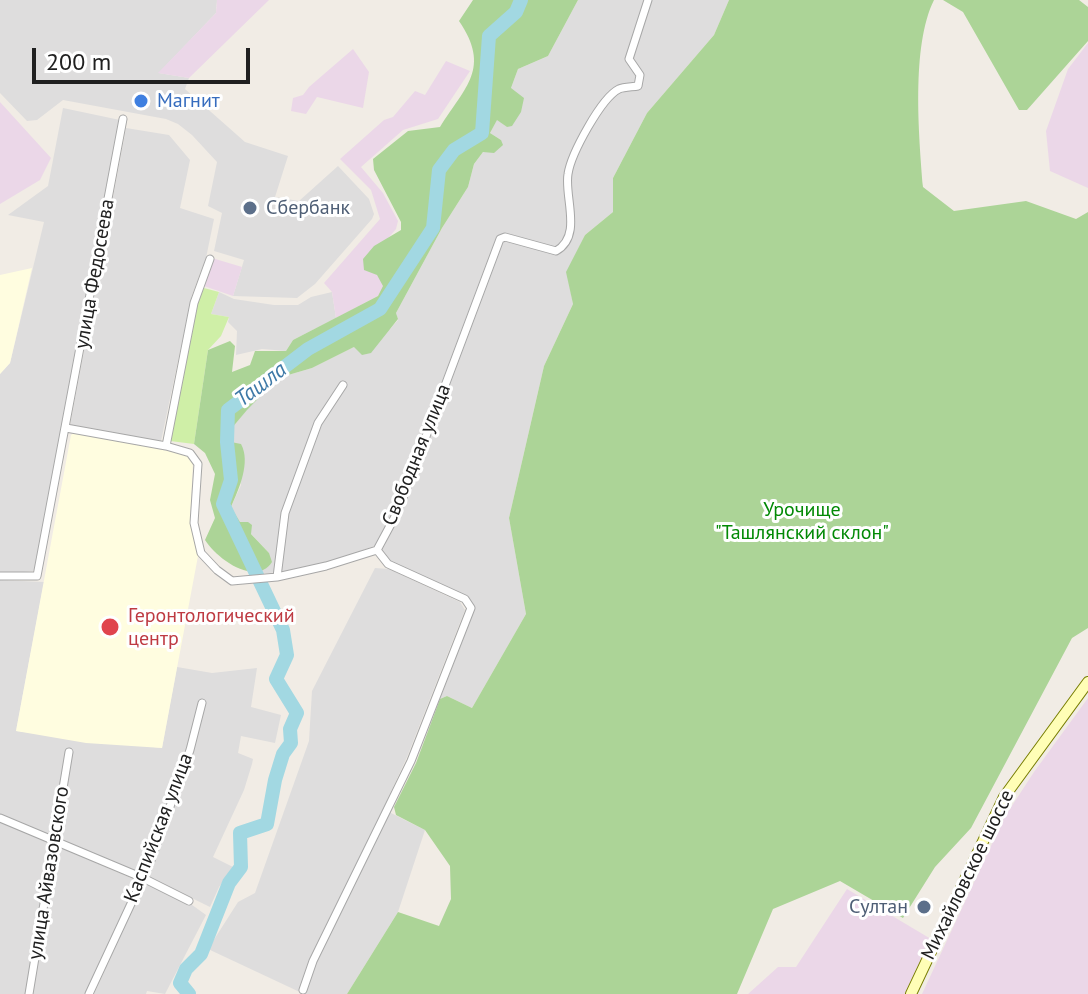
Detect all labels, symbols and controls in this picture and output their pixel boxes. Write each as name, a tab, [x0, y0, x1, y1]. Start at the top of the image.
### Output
scale bar	[36, 32, 254, 82]
text: 200 m	[46, 46, 111, 77]
place label: Магнит	[157, 89, 220, 113]
marker: Магнит	[132, 92, 150, 110]
place label: Сбербанк	[266, 196, 350, 220]
street label: улица Федосеева	[70, 197, 120, 351]
marker: Сбербанк	[241, 199, 259, 217]
water label: Ташла	[230, 357, 292, 413]
street label: Свободная улица	[378, 381, 456, 529]
park label: Урочище "Ташлянский склон"	[715, 498, 889, 545]
place label: Геронтологический центр	[128, 604, 295, 651]
marker: Геронтологический центр	[99, 616, 121, 638]
street label: Каспийская улица	[120, 750, 198, 906]
street label: улица Айвазовского	[23, 785, 75, 961]
street label: Михайловское шоссе	[916, 786, 1020, 964]
place label: Султан	[849, 895, 908, 919]
marker: Султан	[915, 898, 933, 916]

